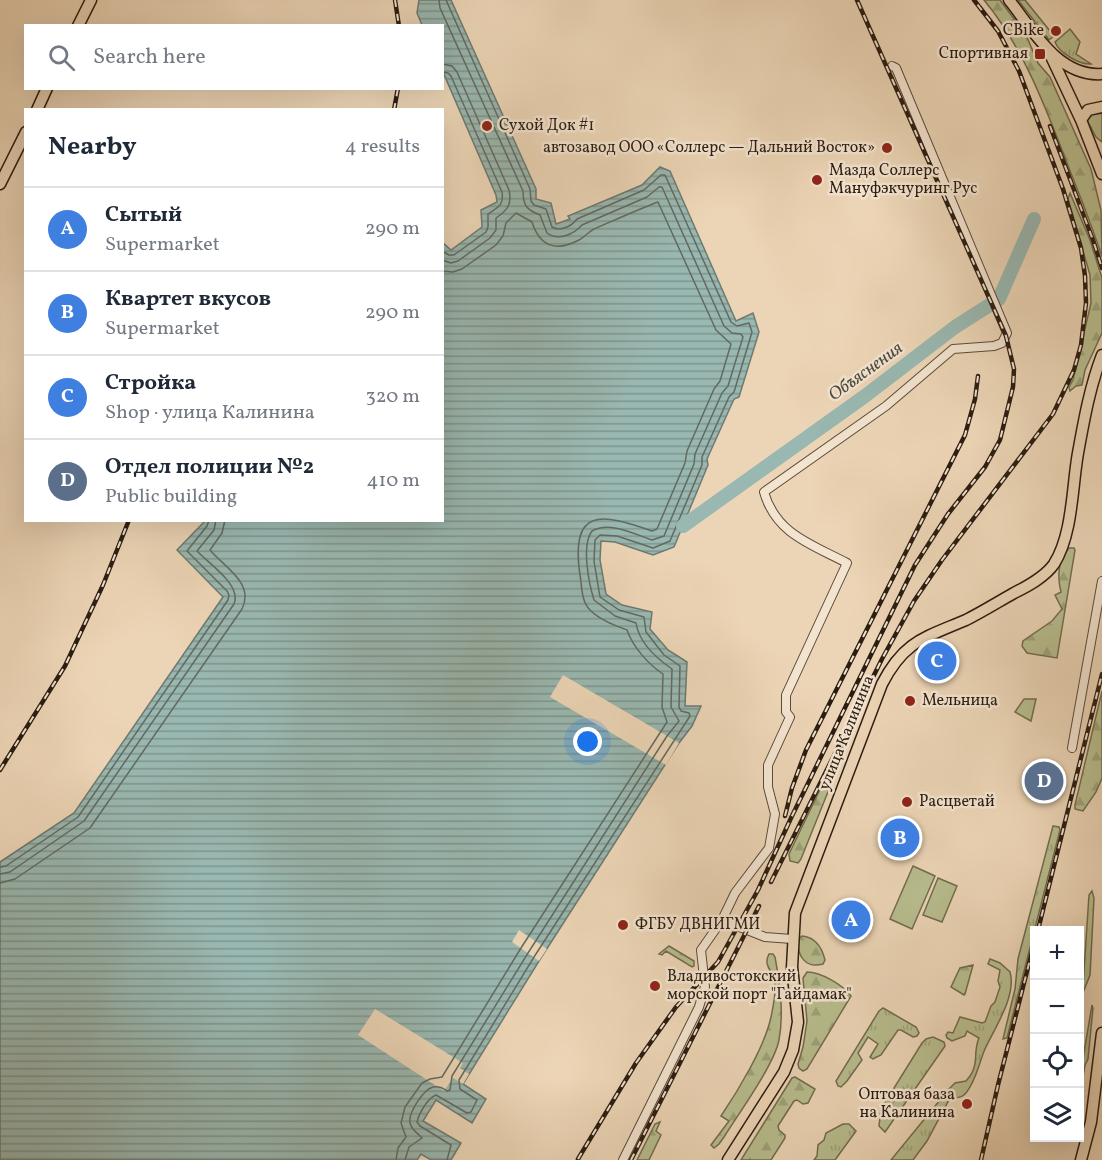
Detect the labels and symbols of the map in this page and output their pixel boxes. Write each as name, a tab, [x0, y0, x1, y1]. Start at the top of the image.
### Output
place label: CBike	[1003, 20, 1044, 42]
marker: CBike	[1049, 24, 1063, 38]
place label: Спортивная	[939, 43, 1028, 65]
marker: Спортивная	[1033, 47, 1047, 61]
place label: Сухой Док #1	[499, 115, 594, 137]
marker: Сухой Док #1	[480, 119, 494, 133]
place label: автозавод ООО «Соллерс — Дальний Восток»	[543, 137, 875, 159]
marker: автозавод ООО «Соллерс — Дальний Восток»	[880, 141, 894, 155]
place label: Мазда Соллерс Мануфэкчуринг Рус	[829, 160, 977, 200]
marker: Мазда Соллерс Мануфэкчуринг Рус	[810, 173, 824, 187]
water label: Объяснения	[824, 336, 908, 408]
pin: C	[918, 638, 956, 684]
street label: улица Калинина	[814, 672, 880, 794]
place label: Мельница	[922, 690, 998, 712]
marker: Мельница	[903, 694, 917, 708]
your location	[573, 727, 602, 756]
pin: D	[1024, 758, 1064, 804]
place label: Расцветай	[919, 791, 995, 813]
marker: Расцветай	[900, 795, 914, 809]
pin: B	[880, 816, 920, 860]
pin: A	[832, 898, 870, 942]
place label: ФГБУ ДВНИГМИ	[635, 914, 760, 936]
marker: ФГБУ ДВНИГМИ	[616, 918, 630, 932]
place label: Владивостокский морской порт "Гайдамак"	[667, 966, 852, 1006]
marker: Владивостокский морской порт "Гайдамак"	[648, 979, 662, 993]
place label: Оптовая база на Калинина	[859, 1084, 955, 1124]
marker: Оптовая база на Калинина	[960, 1097, 974, 1111]

